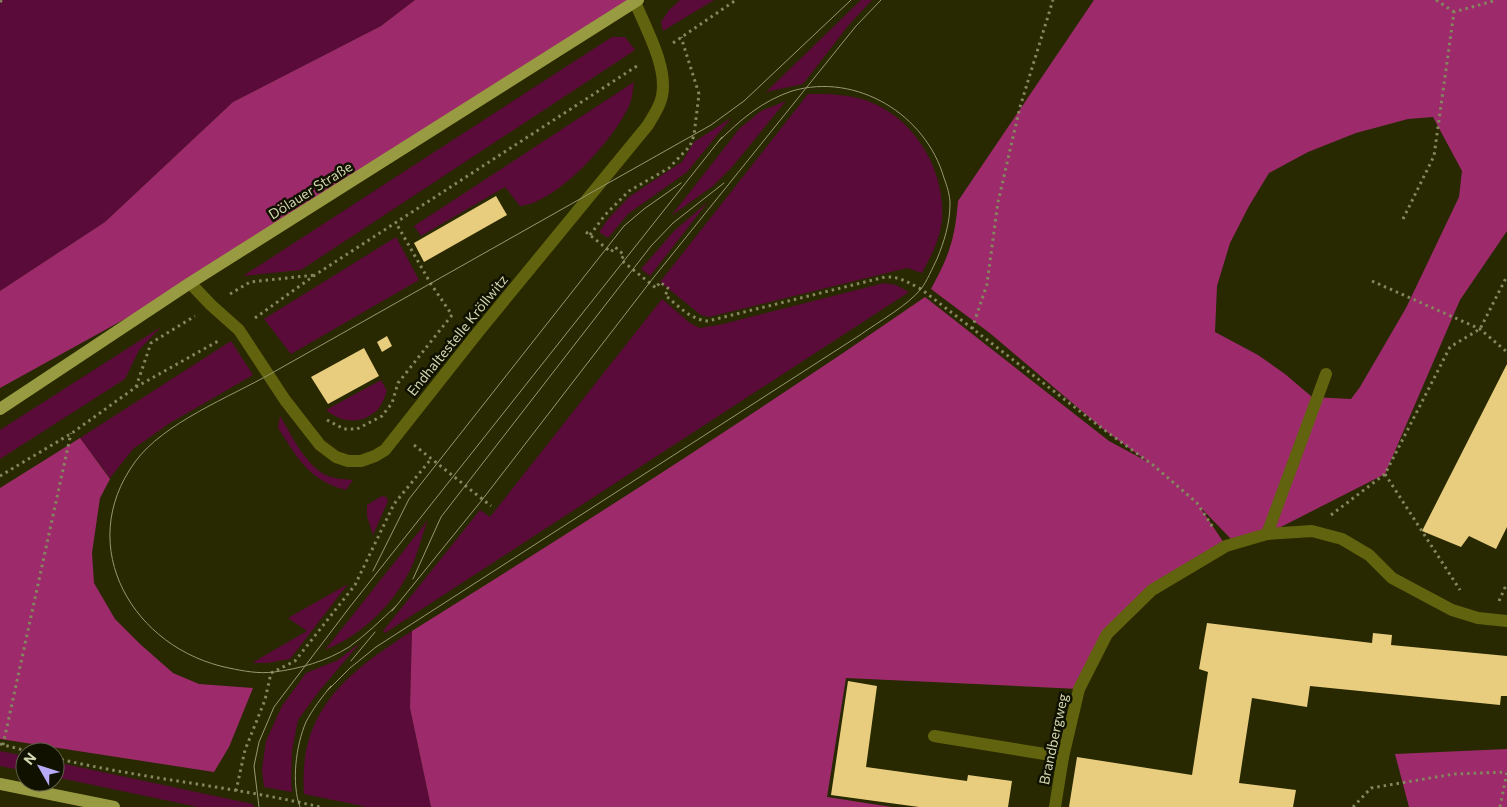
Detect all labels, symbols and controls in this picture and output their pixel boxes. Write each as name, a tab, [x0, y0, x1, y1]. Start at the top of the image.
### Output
street label: Dölauer Straße	[265, 157, 355, 223]
street label: Endhaltestelle Kröllwitz	[403, 271, 511, 399]
street label: Brandbergweg	[1035, 691, 1071, 786]
north arrow	[15, 742, 65, 792]
text: N	[20, 749, 39, 768]

